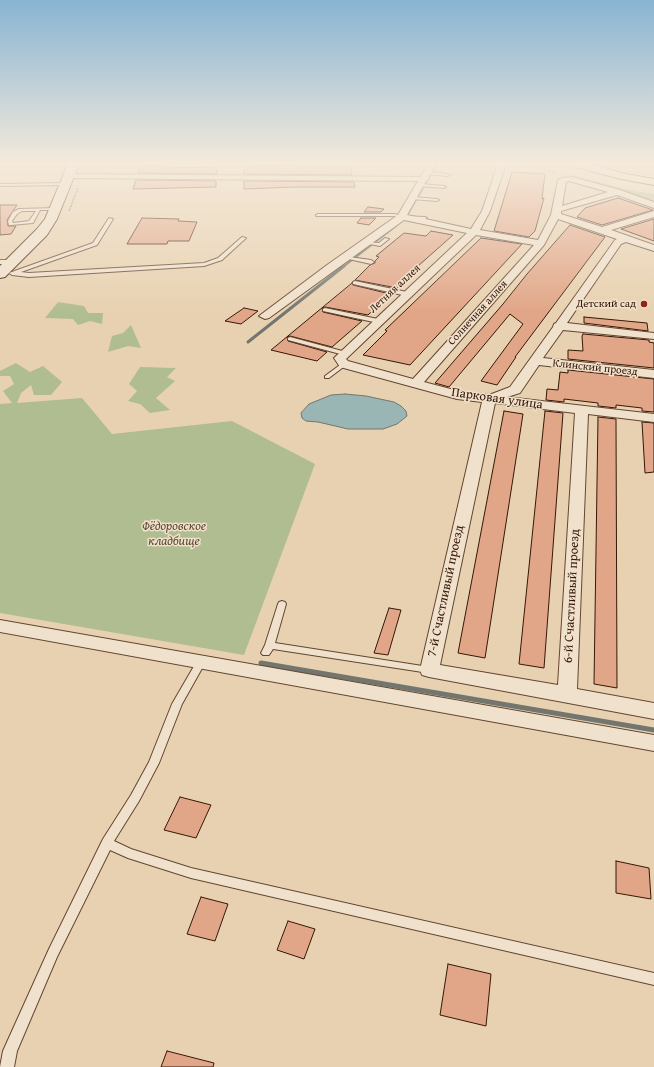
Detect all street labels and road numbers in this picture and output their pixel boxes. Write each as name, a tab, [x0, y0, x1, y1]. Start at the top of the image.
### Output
street label: Летняя аллея	[367, 262, 423, 316]
street label: Солнечная аллея	[445, 278, 511, 348]
street label: Клинский проезд	[552, 357, 638, 379]
street label: Парковая улица	[450, 385, 544, 413]
street label: 7-й Счастливый проезд	[424, 524, 468, 658]
street label: 6-й Счастливый проезд	[561, 529, 583, 663]

